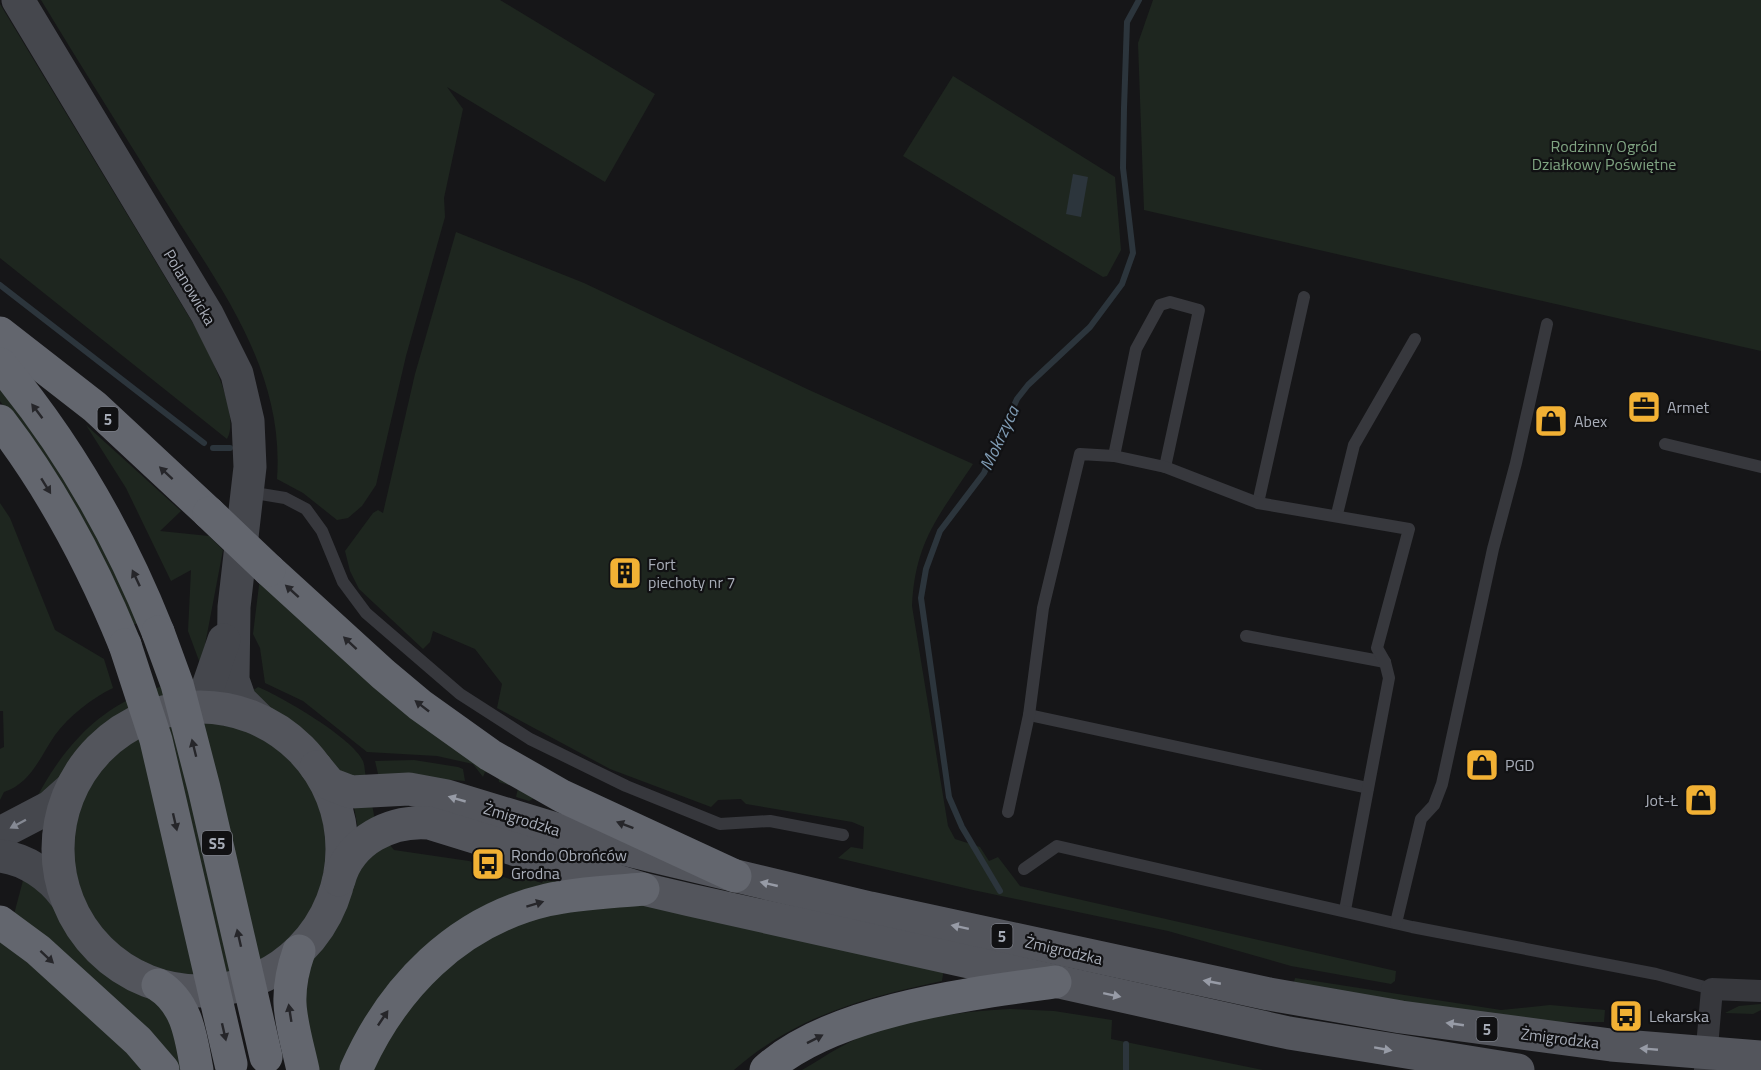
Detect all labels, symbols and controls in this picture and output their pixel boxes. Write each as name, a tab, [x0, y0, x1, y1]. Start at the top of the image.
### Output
park label: Rodzinny Ogród Działkowy Poświętne	[1532, 134, 1676, 176]
street label: Polanowicka	[158, 244, 222, 330]
office icon: Armet	[1626, 389, 1662, 425]
place label: Armet	[1667, 395, 1709, 419]
water label: Mokrzyca	[972, 401, 1026, 475]
one-way arrow	[31, 403, 43, 419]
shop icon: Abex	[1533, 403, 1569, 439]
road number: 5	[98, 407, 118, 431]
place label: Abex	[1574, 409, 1607, 433]
one-way arrow	[159, 467, 174, 480]
one-way arrow	[40, 478, 51, 494]
place label: Fort piechoty nr 7	[648, 552, 735, 594]
building icon: Fort piechoty nr 7	[607, 555, 643, 591]
one-way arrow	[131, 570, 140, 587]
one-way arrow	[285, 585, 300, 598]
one-way arrow	[342, 636, 357, 650]
one-way arrow	[414, 699, 430, 712]
one-way arrow	[189, 739, 198, 757]
shop icon: PGD	[1464, 747, 1500, 783]
place label: PGD	[1505, 753, 1535, 777]
shop icon: Jot-Ł	[1683, 782, 1719, 818]
place label: Jot-Ł	[1645, 788, 1678, 812]
one-way arrow	[448, 794, 466, 803]
street label: Żmigrodzka	[481, 796, 563, 842]
one-way arrow	[171, 813, 181, 831]
one-way arrow	[9, 819, 26, 828]
one-way arrow	[616, 820, 634, 829]
road number: S5	[202, 831, 232, 855]
place label: Rondo Obrońców Grodna	[511, 843, 627, 885]
bus stop icon: Rondo Obrońców Grodna	[470, 846, 506, 882]
one-way arrow	[760, 878, 779, 888]
one-way arrow	[526, 899, 544, 908]
one-way arrow	[950, 922, 969, 931]
road number: 5	[992, 924, 1012, 948]
one-way arrow	[233, 929, 243, 947]
street label: Żmigrodzka	[1023, 929, 1105, 971]
one-way arrow	[39, 950, 53, 964]
one-way arrow	[1202, 977, 1221, 986]
one-way arrow	[1102, 991, 1121, 1000]
bus stop icon: Lekarska	[1608, 998, 1644, 1034]
one-way arrow	[286, 1003, 295, 1022]
place label: Lekarska	[1649, 1004, 1709, 1028]
one-way arrow	[377, 1010, 388, 1026]
road number: 5	[1476, 1017, 1498, 1041]
one-way arrow	[1445, 1020, 1464, 1029]
street label: Żmigrodzka	[1519, 1021, 1601, 1055]
one-way arrow	[219, 1023, 229, 1042]
one-way arrow	[807, 1035, 824, 1044]
one-way arrow	[1639, 1044, 1658, 1054]
one-way arrow	[1374, 1045, 1393, 1054]

